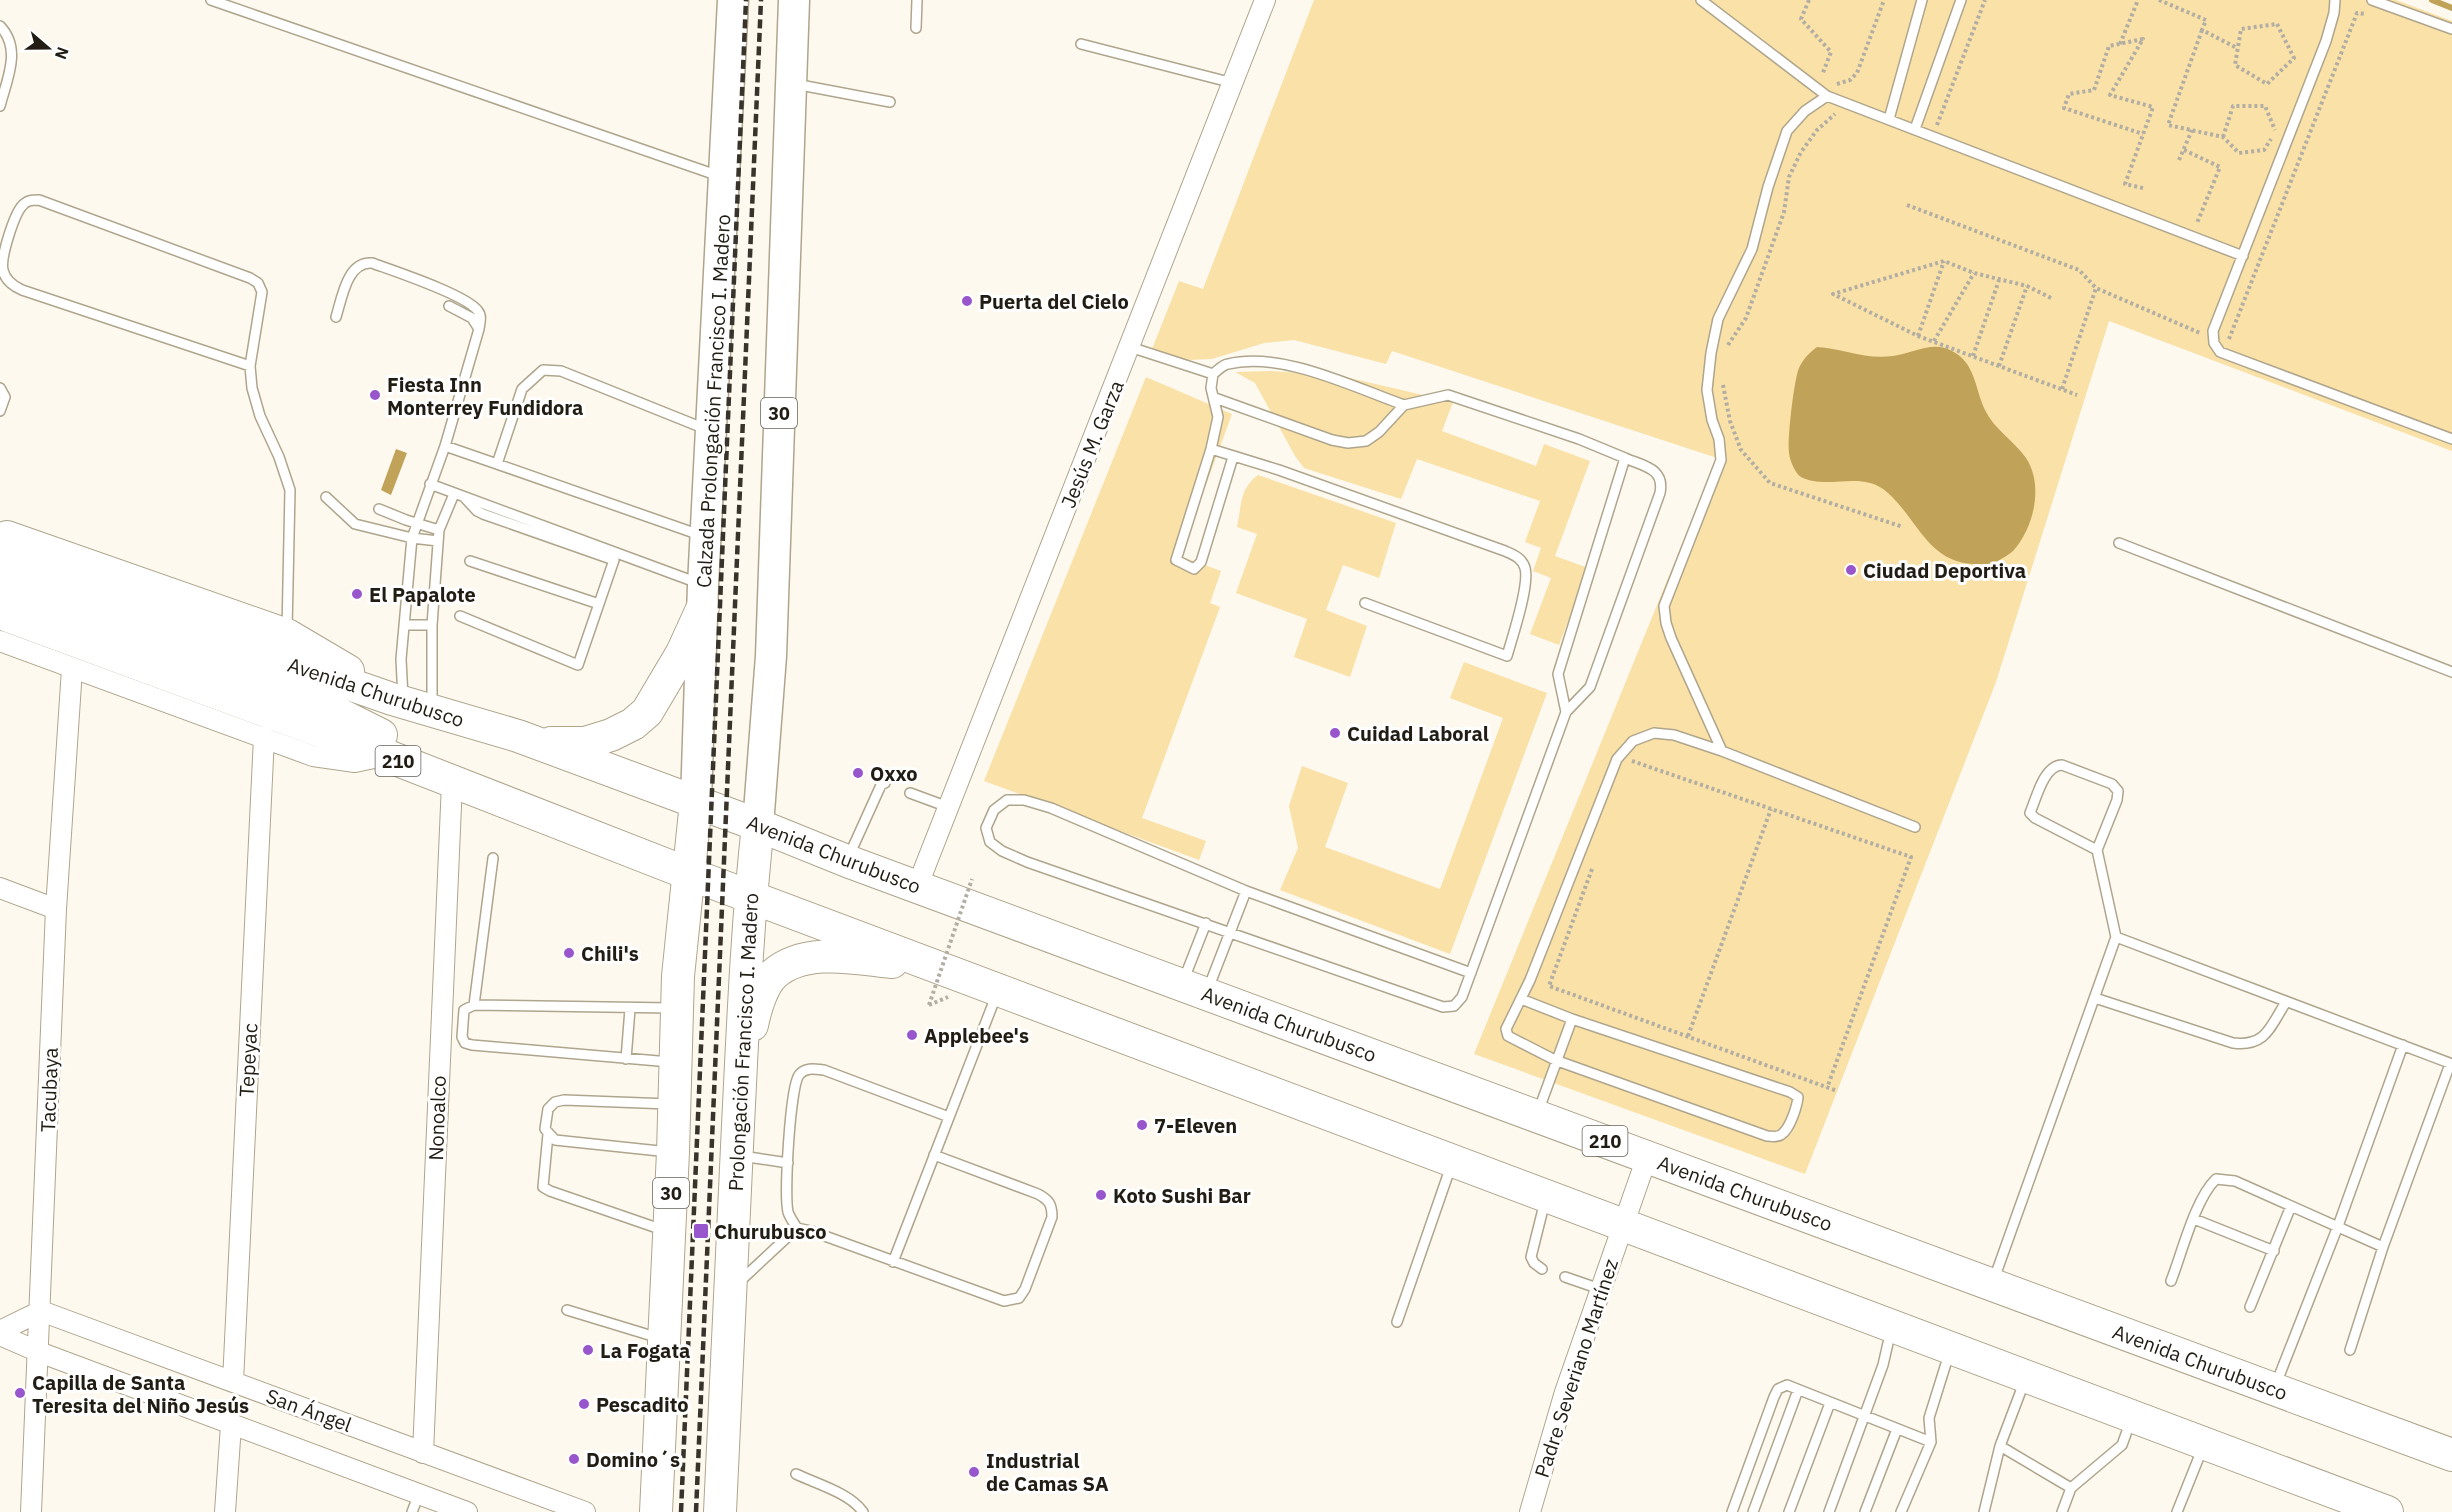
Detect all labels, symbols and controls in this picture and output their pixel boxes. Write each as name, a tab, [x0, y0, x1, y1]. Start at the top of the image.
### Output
north arrow	[18, 18, 78, 78]
text: N	[51, 44, 73, 62]
street label: Calzada Prolongación Francisco I. Madero	[690, 213, 736, 589]
place label: Puerta del Cielo	[979, 288, 1129, 315]
marker: Puerta del Cielo	[960, 294, 974, 308]
place label: Fiesta Inn Monterrey Fundidora	[387, 371, 584, 421]
street label: Jesús M. Garza	[1054, 376, 1130, 512]
marker: Fiesta Inn Monterrey Fundidora	[368, 388, 382, 402]
road number: 30	[761, 398, 797, 428]
place label: Ciudad Deportiva	[1863, 557, 2026, 584]
marker: Ciudad Deportiva	[1844, 563, 1858, 577]
place label: El Papalote	[369, 581, 476, 608]
marker: El Papalote	[350, 587, 364, 601]
street label: Avenida Churubusco	[284, 651, 468, 733]
place label: Cuidad Laboral	[1347, 720, 1489, 747]
marker: Cuidad Laboral	[1328, 726, 1342, 740]
road number: 210	[376, 746, 420, 776]
place label: Oxxo	[870, 760, 918, 787]
marker: Oxxo	[851, 766, 865, 780]
street label: Avenida Churubusco	[743, 808, 925, 900]
street label: Prolongación Francisco I. Madero	[722, 892, 764, 1192]
place label: Chili's	[581, 940, 639, 967]
marker: Chili's	[562, 946, 576, 960]
street label: Avenida Churubusco	[1198, 980, 1380, 1068]
street label: Tepeyac	[233, 1022, 263, 1098]
place label: Applebee's	[924, 1022, 1029, 1049]
marker: Applebee's	[905, 1028, 919, 1042]
street label: Tacubaya	[34, 1047, 64, 1133]
street label: Nonoalco	[422, 1075, 452, 1161]
place label: 7-Eleven	[1154, 1112, 1237, 1139]
marker: 7-Eleven	[1135, 1118, 1149, 1132]
road number: 210	[1582, 1126, 1628, 1156]
street label: Avenida Churubusco	[1654, 1149, 1836, 1237]
road number: 30	[653, 1178, 689, 1208]
place label: Koto Sushi Bar	[1113, 1182, 1251, 1209]
marker: Koto Sushi Bar	[1094, 1188, 1108, 1202]
place label: Churubusco	[714, 1218, 827, 1245]
marker: Churubusco	[692, 1222, 710, 1240]
street label: Padre Severiano Martínez	[1528, 1255, 1624, 1481]
street label: Avenida Churubusco	[2109, 1318, 2291, 1406]
place label: La Fogata	[600, 1337, 690, 1364]
marker: La Fogata	[581, 1343, 595, 1357]
place label: Capilla de Santa Teresita del Niño Jesús	[32, 1369, 249, 1419]
street label: San Ángel	[262, 1382, 356, 1438]
marker: Capilla de Santa Teresita del Niño Jesús	[13, 1386, 27, 1400]
place label: Pescadito	[596, 1391, 689, 1418]
marker: Pescadito	[577, 1397, 591, 1411]
place label: Domino´s	[586, 1446, 680, 1473]
place label: Industrial de Camas SA	[986, 1447, 1109, 1497]
marker: Domino´s	[567, 1452, 581, 1466]
marker: Industrial de Camas SA	[967, 1465, 981, 1479]

